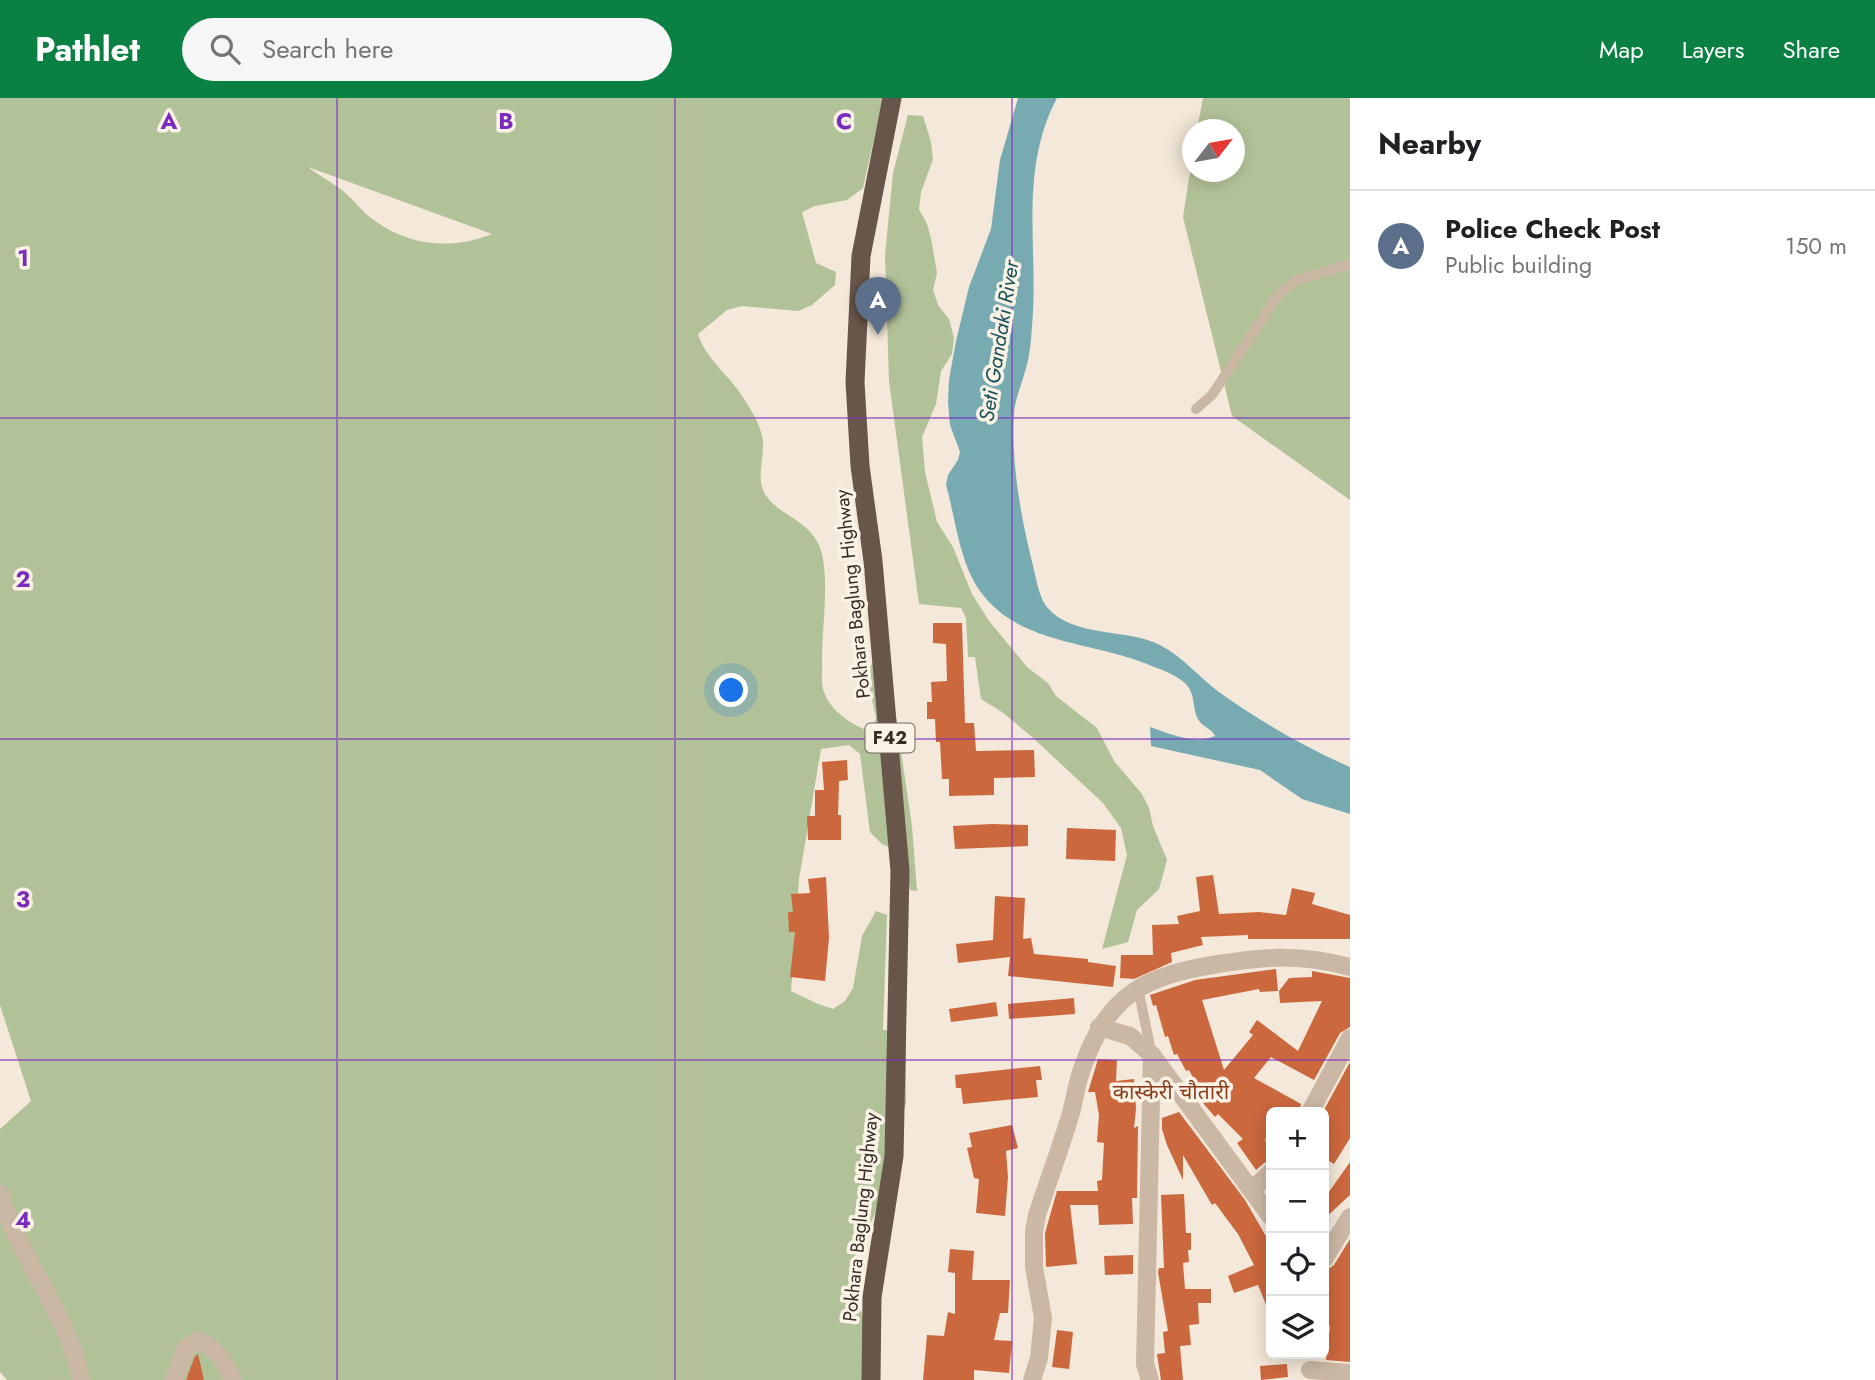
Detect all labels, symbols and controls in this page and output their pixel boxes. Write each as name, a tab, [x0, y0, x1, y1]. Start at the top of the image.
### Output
search box	[182, 18, 672, 81]
text: Pathlet	[35, 26, 140, 73]
icon: search	[206, 30, 244, 68]
text: Search here	[262, 30, 393, 68]
text: Map	[1599, 32, 1644, 67]
text: Layers	[1682, 32, 1744, 67]
text: Share	[1782, 32, 1840, 67]
text: A	[160, 104, 178, 138]
text: B	[498, 104, 514, 138]
text: C	[836, 104, 852, 138]
north arrow	[1182, 119, 1245, 182]
text: Nearby	[1378, 122, 1481, 165]
text: Police Check Post	[1445, 210, 1660, 248]
text: A	[1393, 229, 1409, 263]
text: 150 m	[1785, 229, 1847, 263]
text: 1	[17, 241, 29, 275]
text: Public building	[1445, 248, 1592, 282]
water label: Seti Gandaki River	[971, 257, 1027, 424]
pin: A	[855, 277, 901, 335]
street label: Pokhara Baglung Highway	[828, 487, 877, 700]
text: 2	[15, 562, 31, 596]
your location	[714, 673, 748, 707]
road number: F42	[866, 724, 914, 752]
text: 3	[16, 882, 30, 916]
district label: कास्केरी चौतारी	[1113, 1077, 1230, 1107]
map controls	[1266, 1107, 1329, 1359]
button: +	[1266, 1107, 1329, 1170]
street label: Pokhara Baglung Highway	[836, 1111, 885, 1323]
button: −	[1266, 1170, 1329, 1233]
text: 4	[15, 1203, 31, 1237]
button: locate	[1266, 1233, 1329, 1296]
button: layers	[1266, 1296, 1329, 1359]

